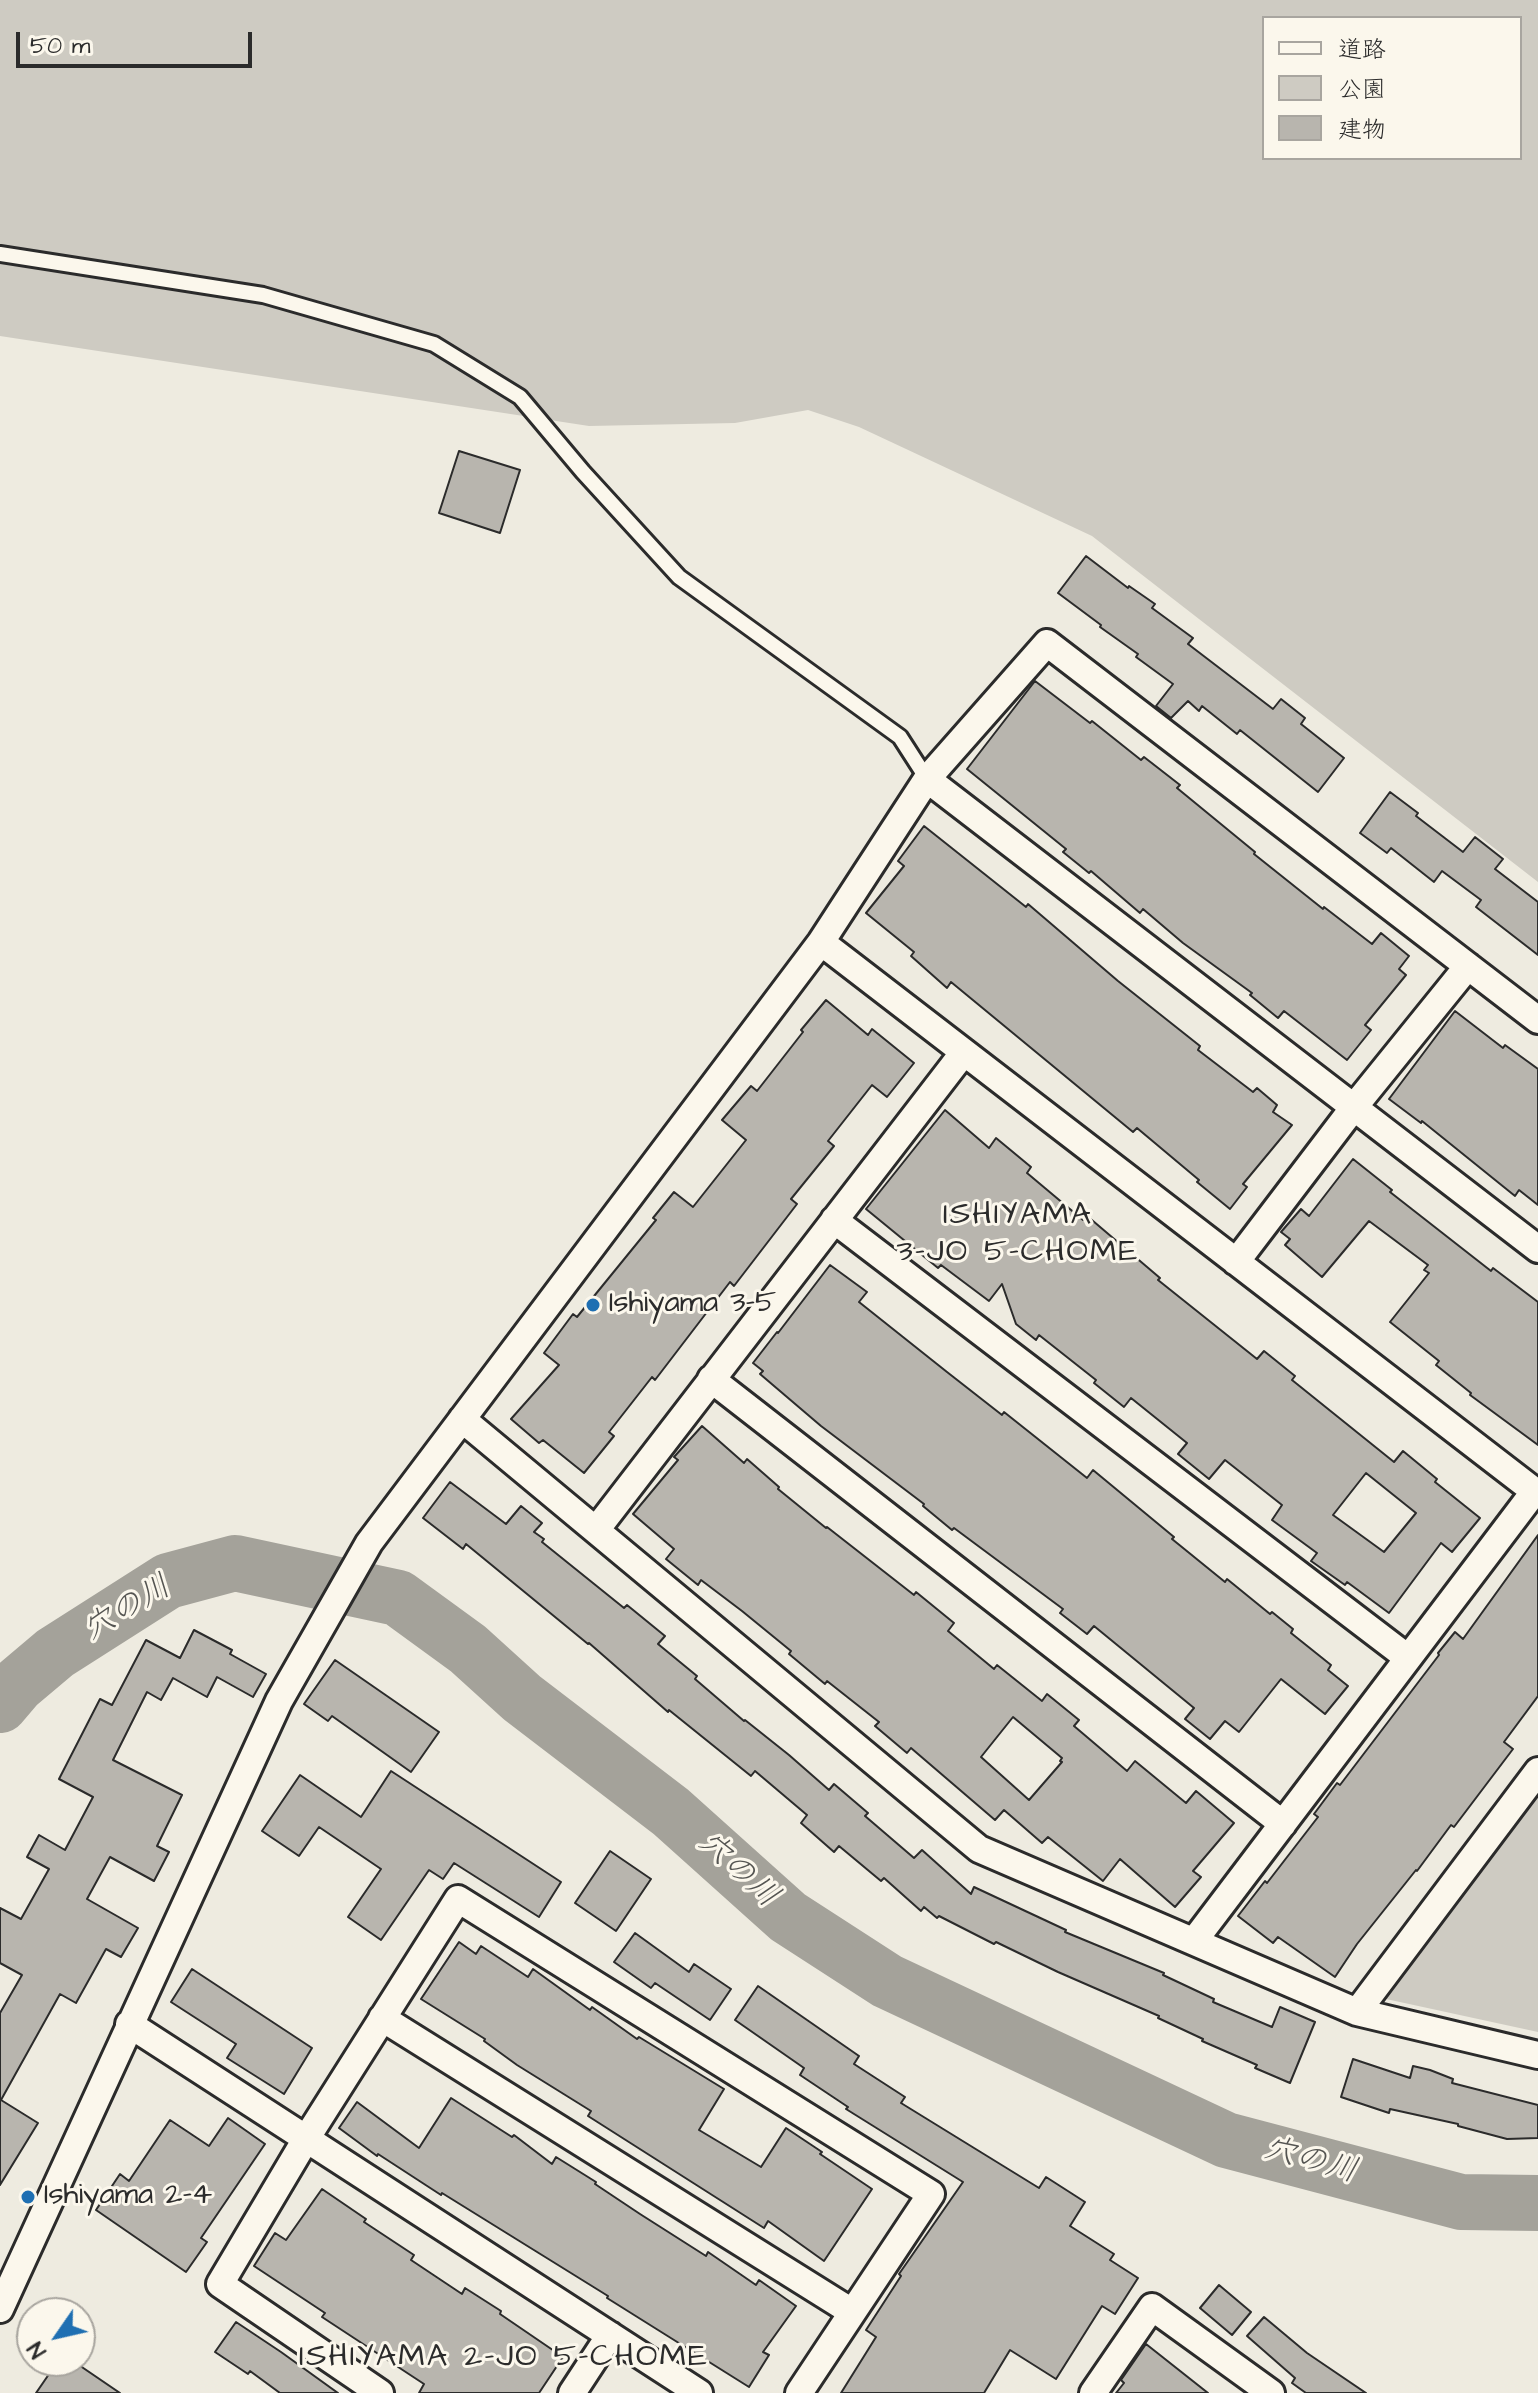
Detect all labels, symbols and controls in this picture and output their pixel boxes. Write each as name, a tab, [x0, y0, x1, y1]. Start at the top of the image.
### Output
scale bar	[20, 16, 256, 66]
legend	[1262, 16, 1522, 160]
text: 50 m	[30, 29, 90, 63]
text: 道路	[1338, 33, 1386, 67]
text: 公園	[1338, 73, 1386, 107]
text: 建物	[1338, 113, 1386, 147]
district label: ISHIYAMA 3-JO 5-CHOME	[897, 1197, 1139, 1272]
place label: Ishiyama 3-5	[609, 1287, 776, 1323]
marker: Ishiyama 3-5	[584, 1296, 602, 1314]
water label: 穴の川	[77, 1569, 179, 1651]
water label: 穴の川	[688, 1825, 786, 1917]
water label: 穴の川	[1259, 2131, 1361, 2193]
place label: Ishiyama 2-4	[44, 2179, 212, 2215]
marker: Ishiyama 2-4	[19, 2188, 37, 2206]
north arrow	[16, 2297, 96, 2377]
text: N	[21, 2335, 54, 2364]
district label: ISHIYAMA 2-JO 5-CHOME	[299, 2339, 709, 2377]

